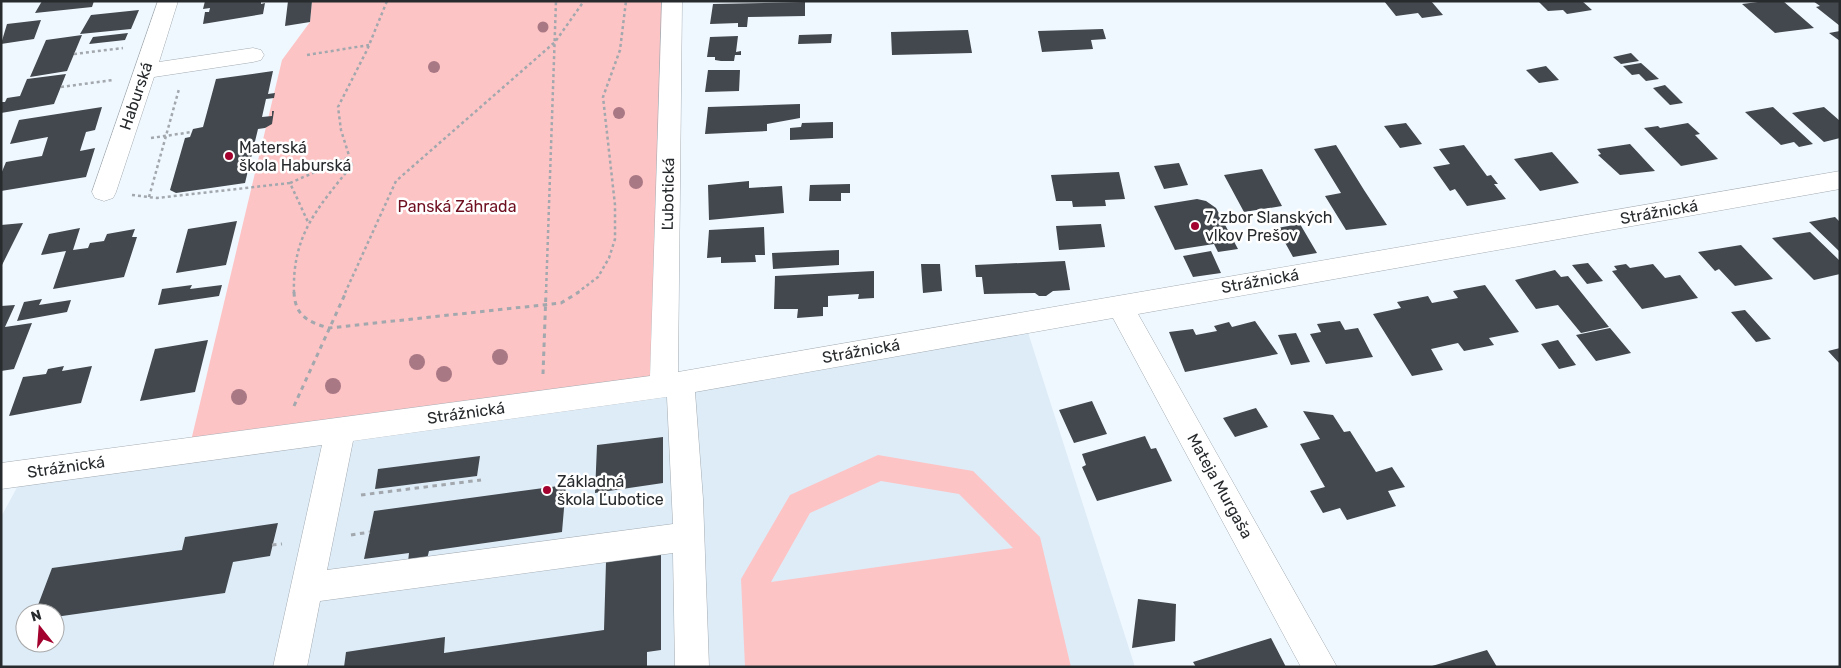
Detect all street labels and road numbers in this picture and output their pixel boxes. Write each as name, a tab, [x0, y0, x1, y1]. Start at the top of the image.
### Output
street label: Haburská	[116, 60, 156, 132]
street label: Ľubotická	[658, 157, 678, 231]
street label: Strážnická	[1619, 196, 1699, 228]
street label: Strážnická	[1220, 265, 1300, 297]
street label: Strážnická	[821, 335, 901, 367]
street label: Strážnická	[426, 398, 506, 428]
street label: Mateja Murgaša	[1183, 430, 1257, 542]
street label: Strážnická	[26, 452, 106, 482]

